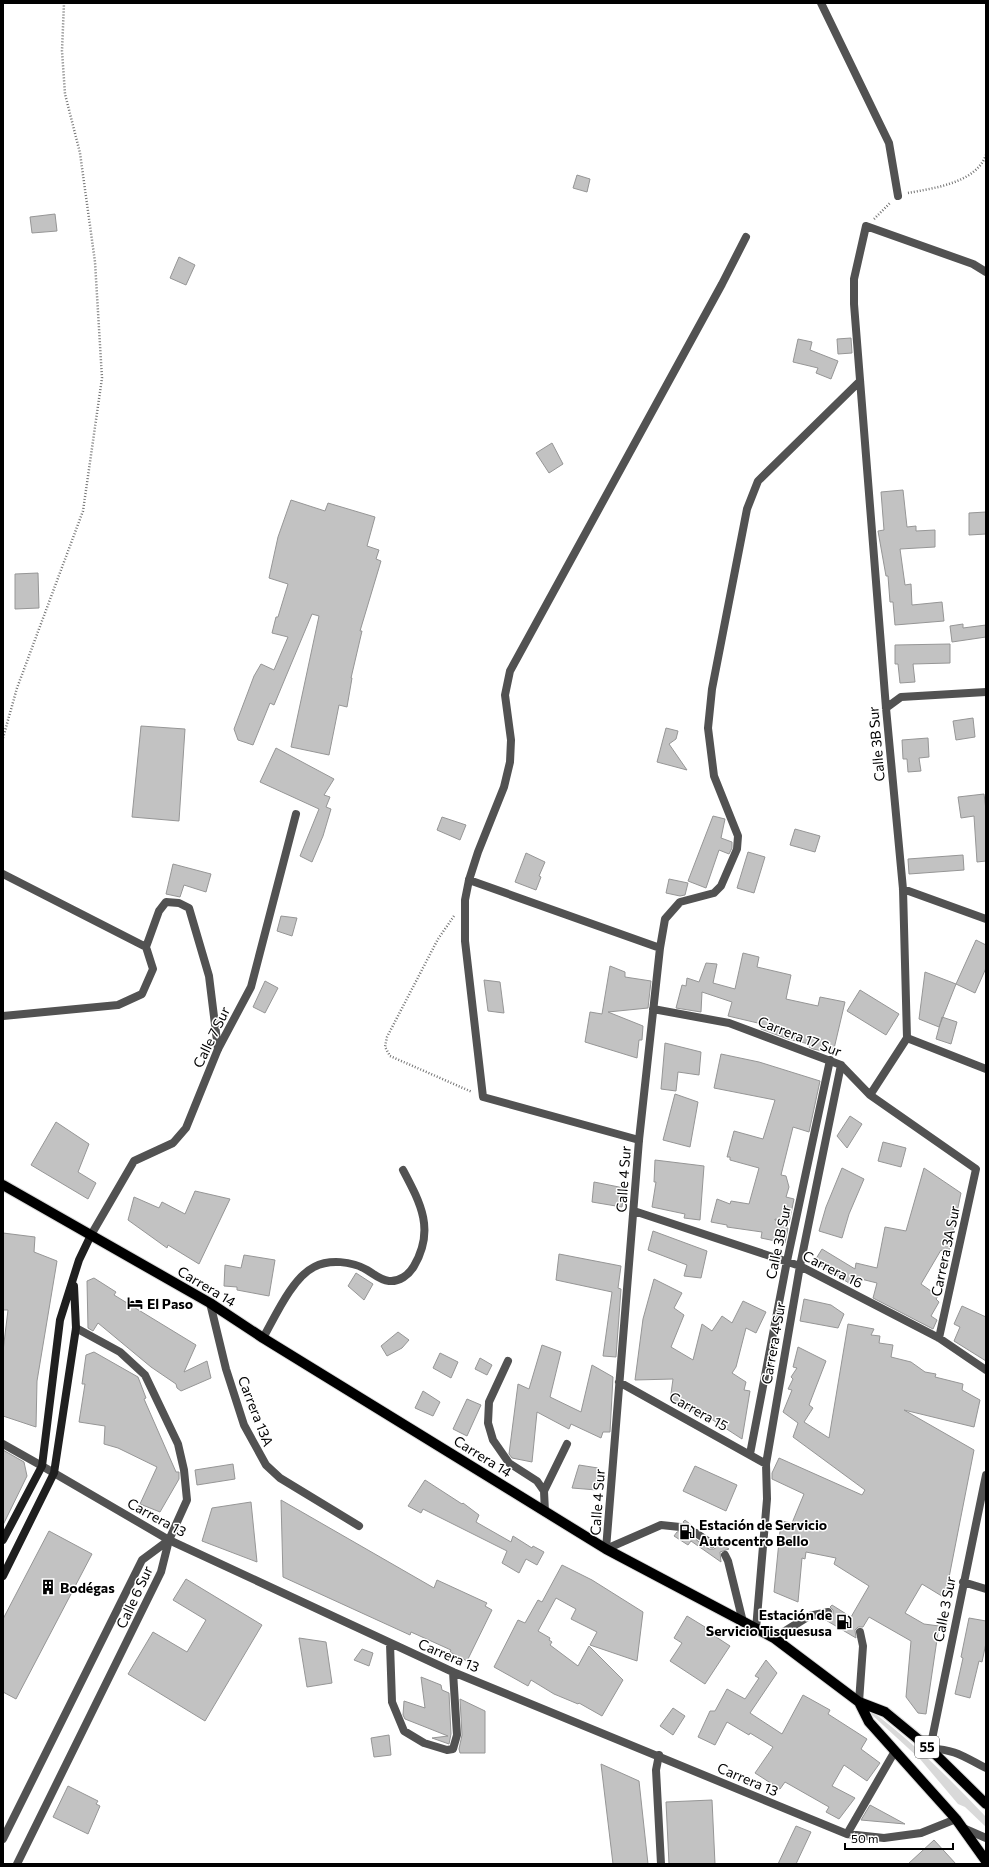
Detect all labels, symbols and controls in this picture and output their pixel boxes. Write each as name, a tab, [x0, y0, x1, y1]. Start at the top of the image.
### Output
street label: Calle 3B Sur	[864, 705, 888, 782]
street label: Calle 7 Sur	[189, 1003, 233, 1070]
street label: Carrera 17 Sur	[756, 1012, 845, 1060]
street label: Calle 4 Sur	[612, 1145, 634, 1213]
street label: Calle 3B Sur	[762, 1203, 794, 1281]
street label: Carrera 3A Sur	[927, 1204, 963, 1298]
street label: Carrera 16	[800, 1247, 866, 1291]
street label: Carrera 14	[175, 1262, 240, 1310]
hotel icon: El Paso	[126, 1294, 144, 1312]
place label: El Paso	[147, 1295, 193, 1312]
street label: Carrera 4 Sur	[757, 1300, 789, 1386]
street label: Carrera 13A	[235, 1373, 277, 1449]
street label: Carrera 15	[667, 1388, 731, 1434]
street label: Carrera 14	[451, 1432, 516, 1481]
street label: Calle 4 Sur	[586, 1468, 608, 1536]
street label: Carrera 13	[125, 1494, 189, 1540]
place label: Estación de Servicio Autocentro Bello	[699, 1516, 827, 1549]
fuel station icon: Estación de Servicio Autocentro Bello	[678, 1523, 696, 1541]
street label: Calle 6 Sur	[112, 1563, 156, 1631]
street label: Calle 3 Sur	[929, 1574, 959, 1643]
building icon: Bodégas	[39, 1578, 57, 1596]
place label: Bodégas	[60, 1579, 115, 1596]
place label: Estación de Servicio Tisquesusa	[706, 1606, 832, 1639]
fuel station icon: Estación de Servicio Tisquesusa	[835, 1613, 853, 1631]
street label: Carrera 13	[416, 1635, 482, 1675]
road number: 55	[915, 1736, 939, 1758]
street label: Carrera 13	[715, 1759, 781, 1799]
scale bar	[845, 1825, 953, 1851]
text: 50 m	[851, 1831, 879, 1845]

